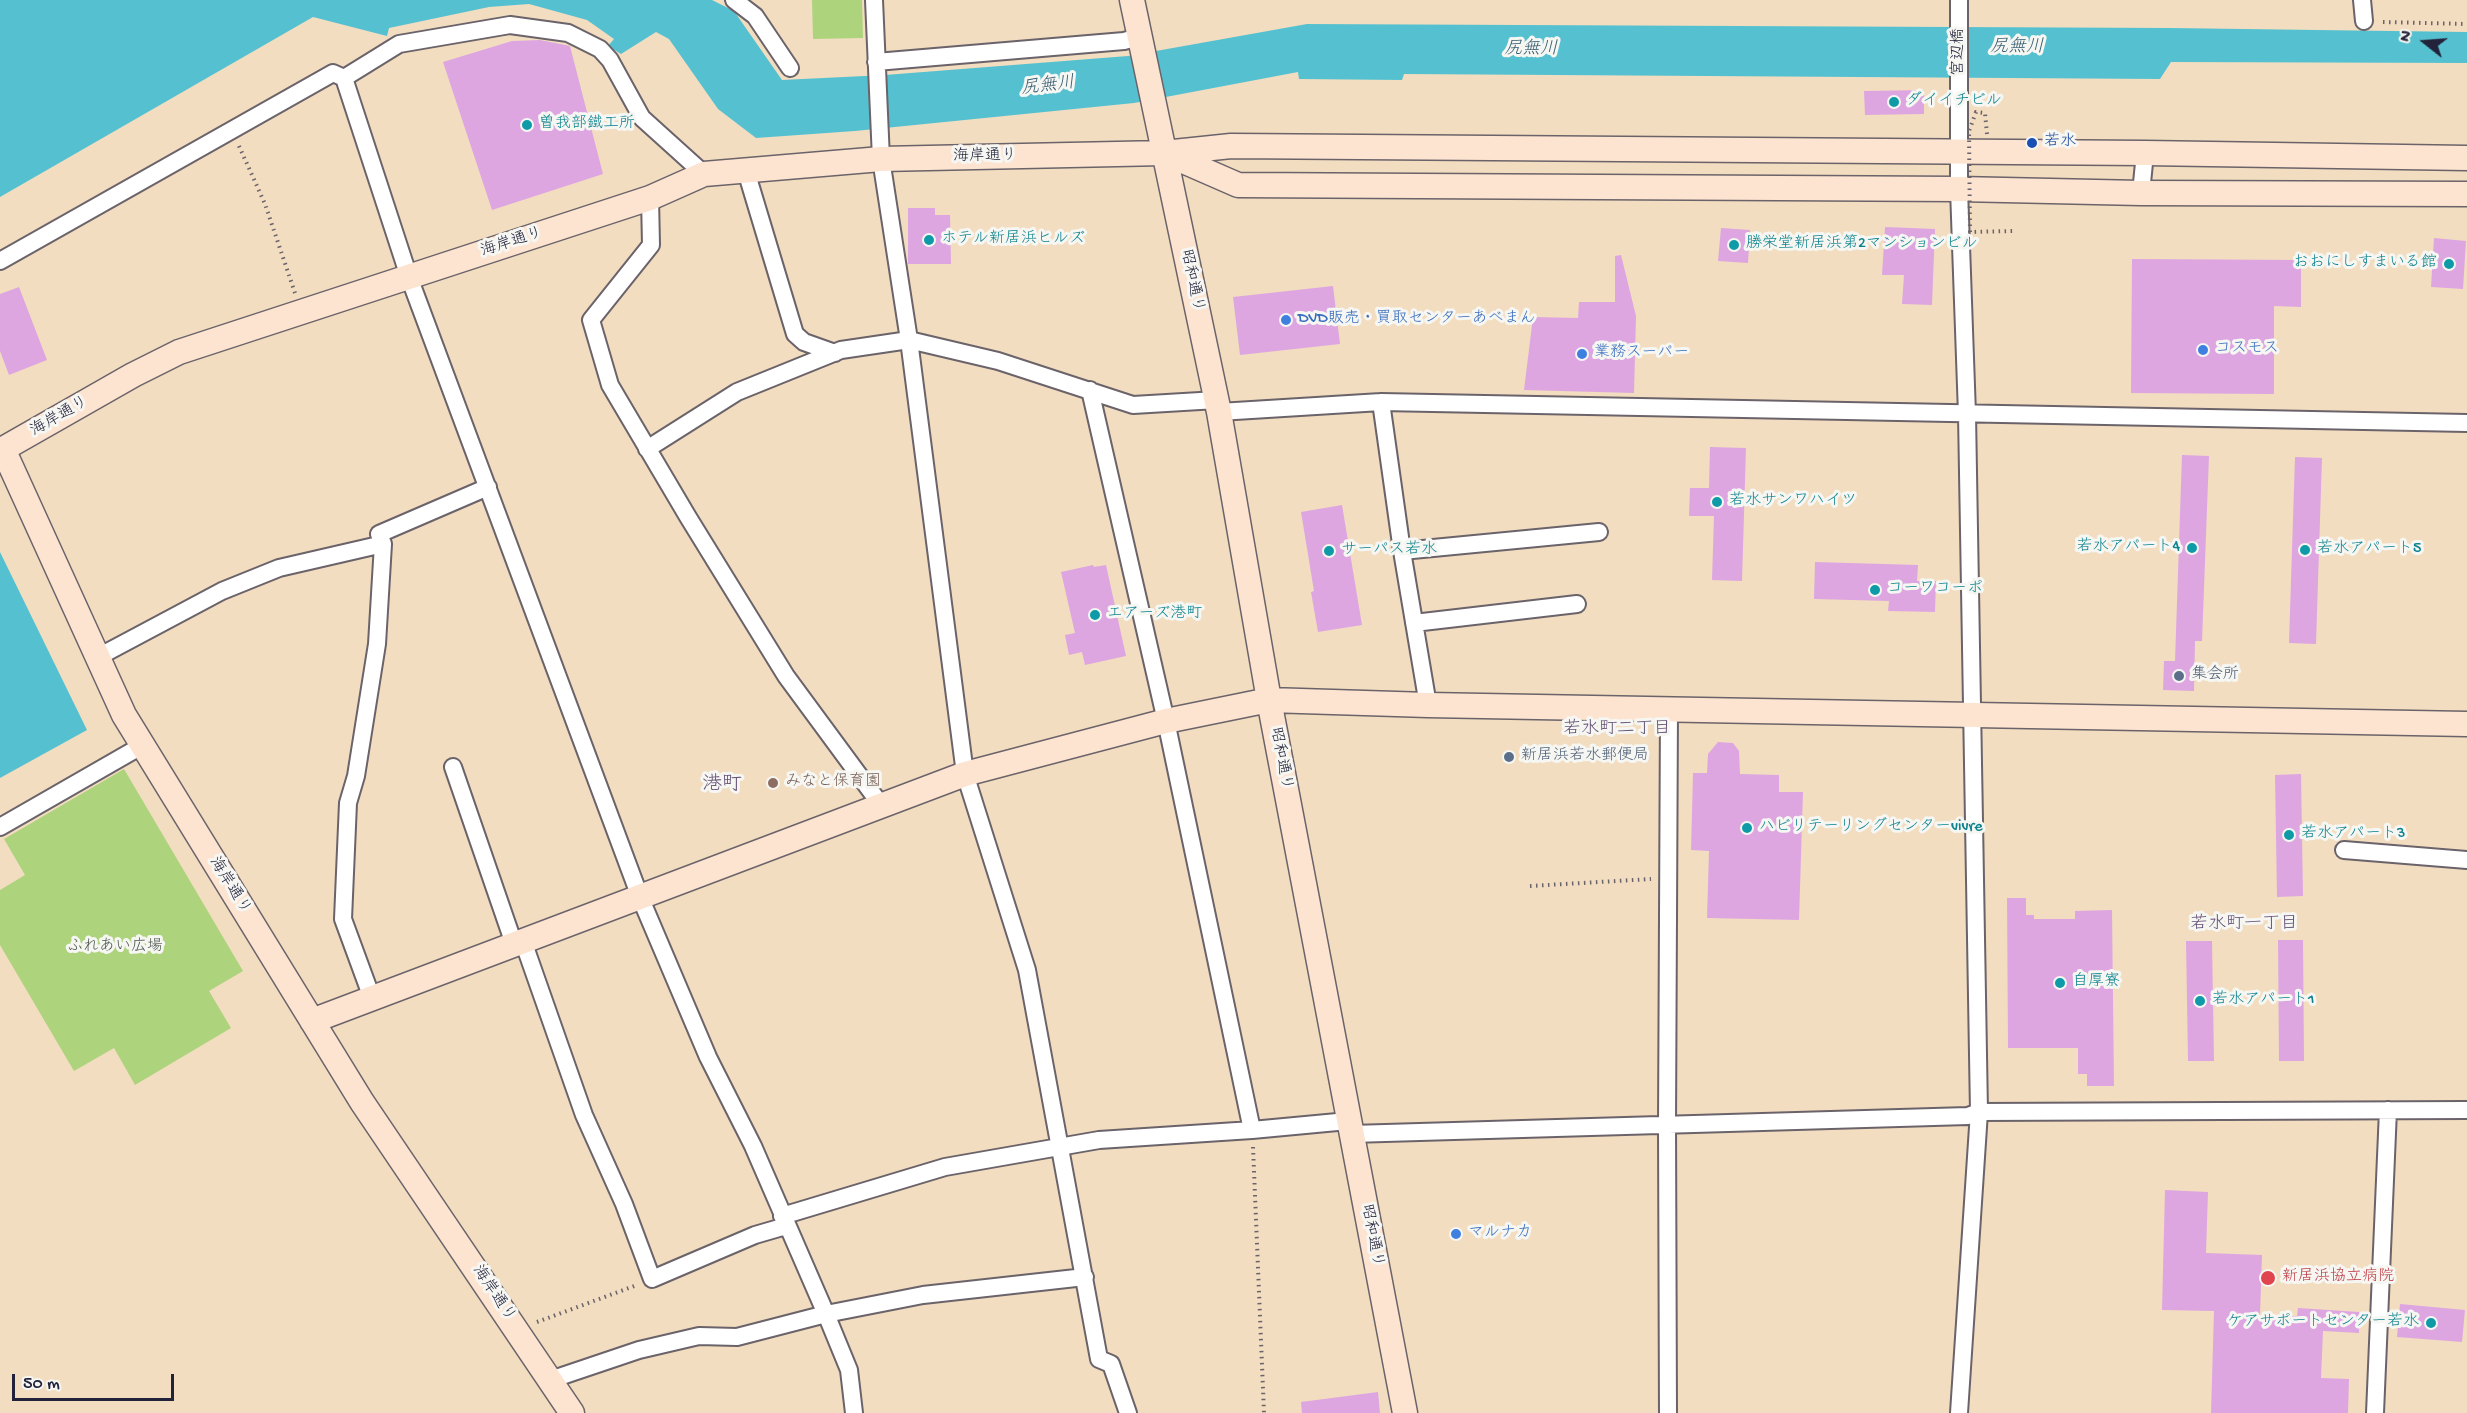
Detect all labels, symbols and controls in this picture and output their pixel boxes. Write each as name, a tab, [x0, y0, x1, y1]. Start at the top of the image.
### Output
north arrow	[2395, 12, 2455, 72]
street label: 宮辺橋	[1950, 28, 1970, 76]
text: N	[2397, 29, 2418, 44]
water label: 尻無川	[1990, 37, 2044, 59]
water label: 尻無川	[1504, 39, 1558, 61]
water label: 尻無川	[1020, 73, 1076, 101]
place label: ダイイチビル	[1906, 92, 2002, 112]
marker: ダイイチビル	[1887, 95, 1901, 109]
place label: 曽我部鐵工所	[539, 115, 635, 135]
marker: 曽我部鐵工所	[520, 118, 534, 132]
place label: 若水	[2044, 133, 2076, 153]
marker: 若水	[2025, 136, 2039, 150]
street label: 海岸通り	[953, 147, 1017, 167]
street label: 海岸通り	[479, 224, 545, 262]
place label: ホテル新居浜ヒルズ	[941, 230, 1085, 250]
marker: ホテル新居浜ヒルズ	[922, 233, 936, 247]
place label: 勝栄堂新居浜第2マンションビル	[1746, 235, 1978, 255]
marker: 勝栄堂新居浜第2マンションビル	[1727, 238, 1741, 252]
street label: 昭和通り	[1175, 248, 1207, 314]
place label: おおにしすまいる館	[2293, 254, 2437, 274]
marker: おおにしすまいる館	[2442, 257, 2456, 271]
place label: DVD販売・買取センターあべまん	[1298, 310, 1536, 330]
marker: DVD販売・買取センターあべまん	[1279, 313, 1293, 327]
place label: コスモス	[2215, 340, 2279, 360]
marker: コスモス	[2196, 343, 2210, 357]
place label: 業務スーパー	[1594, 344, 1689, 364]
marker: 業務スーパー	[1575, 347, 1589, 361]
street label: 海岸通り	[27, 393, 93, 441]
place label: 若水サンワハイツ	[1729, 492, 1857, 512]
marker: 若水サンワハイツ	[1710, 495, 1724, 509]
place label: 若水アパート4	[2076, 538, 2180, 558]
place label: 若水アパート5	[2317, 540, 2421, 560]
place label: サーパス若水	[1341, 541, 1437, 561]
marker: 若水アパート4	[2185, 541, 2199, 555]
marker: 若水アパート5	[2298, 543, 2312, 557]
marker: サーパス若水	[1322, 544, 1336, 558]
place label: コーワコーポ	[1887, 580, 1983, 600]
marker: コーワコーポ	[1868, 583, 1882, 597]
place label: エアーズ港町	[1107, 605, 1202, 625]
marker: エアーズ港町	[1088, 608, 1102, 622]
place label: 集会所	[2191, 666, 2239, 686]
marker: 集会所	[2172, 669, 2186, 683]
district label: 若水町二丁目	[1563, 719, 1671, 741]
street label: 昭和通り	[1264, 726, 1296, 792]
place label: 新居浜若水郵便局	[1521, 747, 1649, 767]
marker: 新居浜若水郵便局	[1502, 750, 1516, 764]
place label: みなと保育園	[785, 773, 881, 793]
district label: 港町	[702, 774, 742, 798]
marker: みなと保育園	[766, 776, 780, 790]
place label: ハビリテーリングセンターvivre	[1759, 818, 1982, 838]
marker: ハビリテーリングセンターvivre	[1740, 821, 1754, 835]
place label: 若水アパート3	[2301, 825, 2405, 845]
marker: 若水アパート3	[2282, 828, 2296, 842]
street label: 海岸通り	[204, 854, 254, 918]
district label: 若水町一丁目	[2190, 914, 2298, 936]
park label: ふれあい広場	[67, 938, 163, 958]
place label: 自厚寮	[2072, 973, 2120, 993]
marker: 自厚寮	[2053, 976, 2067, 990]
place label: 若水アパート1	[2212, 991, 2314, 1011]
marker: 若水アパート1	[2193, 994, 2207, 1008]
street label: 昭和通り	[1355, 1203, 1387, 1269]
place label: マルナカ	[1468, 1224, 1532, 1244]
marker: マルナカ	[1449, 1227, 1463, 1241]
street label: 海岸通り	[467, 1262, 519, 1326]
place label: 新居浜協立病院	[2282, 1268, 2394, 1288]
marker: 新居浜協立病院	[2259, 1269, 2277, 1287]
place label: ケアサポートセンター若水	[2227, 1313, 2419, 1333]
marker: ケアサポートセンター若水	[2424, 1316, 2438, 1330]
scale bar	[15, 1362, 177, 1400]
text: 50 m	[23, 1374, 60, 1395]

